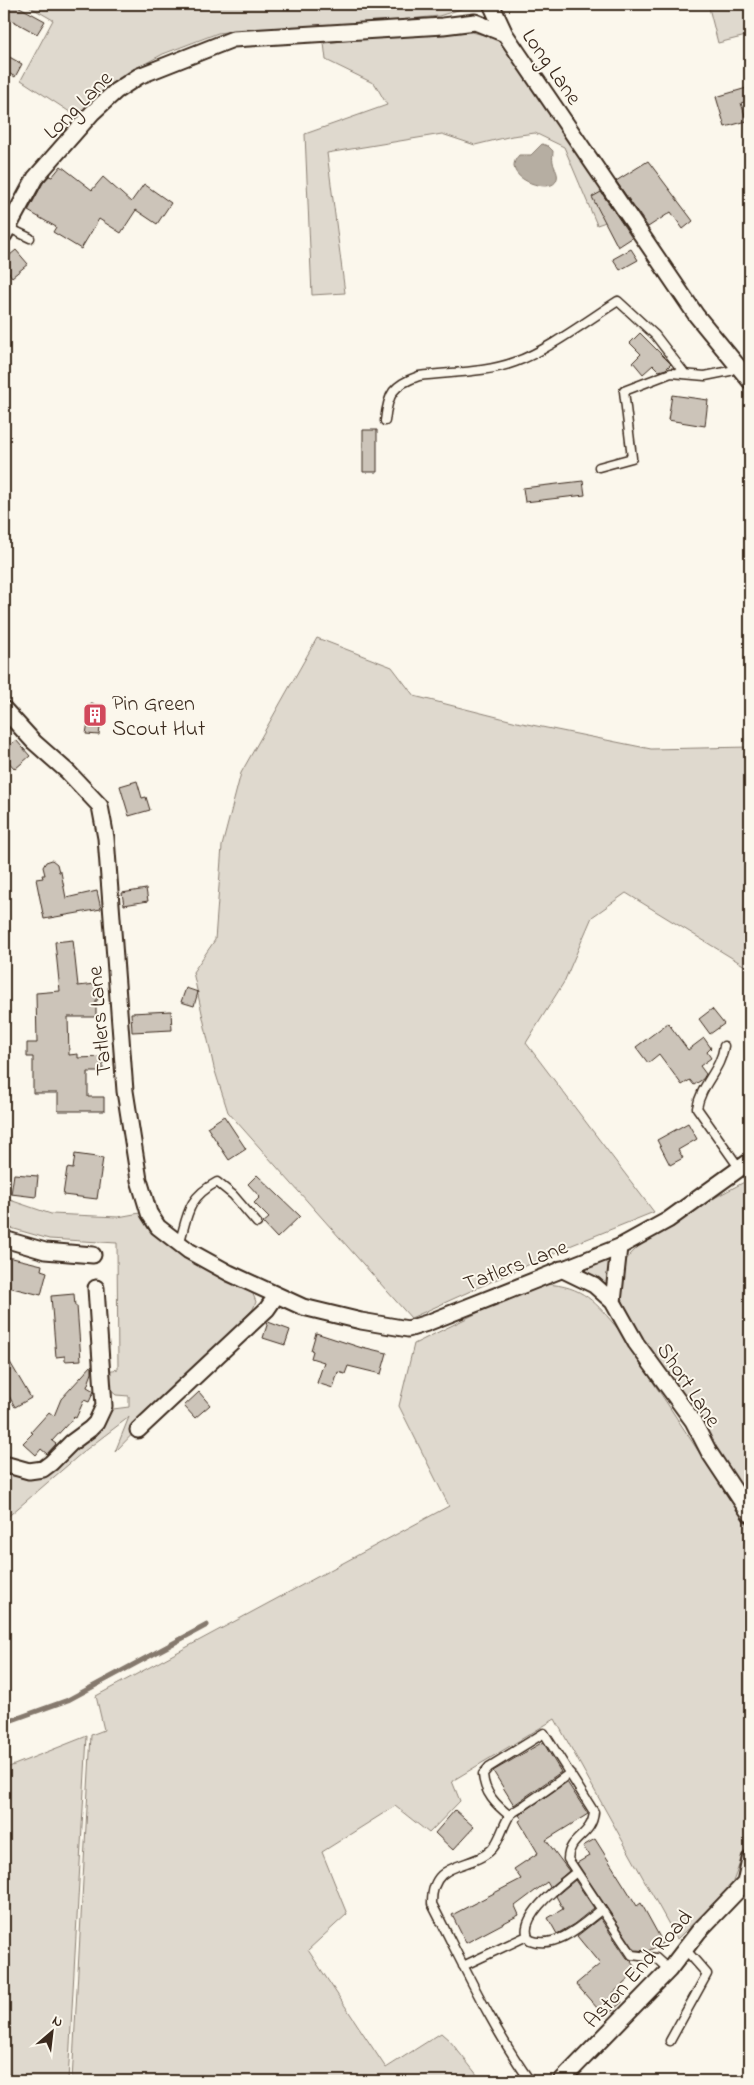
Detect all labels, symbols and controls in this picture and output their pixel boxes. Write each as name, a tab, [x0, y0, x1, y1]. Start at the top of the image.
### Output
street label: Long Lane	[512, 23, 589, 113]
street label: Long Lane	[37, 64, 122, 149]
place label: Pin Green Scout Hut	[112, 689, 206, 746]
building icon: Pin Green Scout Hut	[82, 702, 108, 728]
street label: Tatlers Lane	[80, 965, 122, 1077]
street label: Tatlers Lane	[459, 1232, 573, 1301]
street label: Short Lane	[647, 1337, 728, 1435]
street label: Aston End Road	[577, 1904, 701, 2036]
north arrow	[28, 2008, 78, 2058]
text: N	[48, 2010, 67, 2033]

